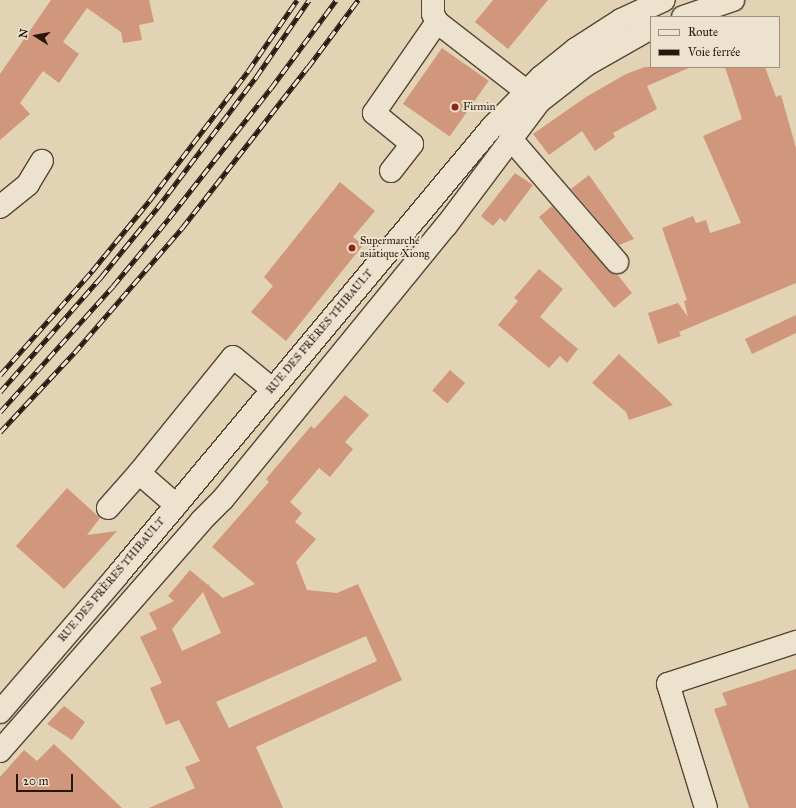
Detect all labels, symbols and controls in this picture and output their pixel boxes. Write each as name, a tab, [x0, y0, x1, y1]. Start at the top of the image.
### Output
north arrow	[16, 16, 56, 56]
legend	[650, 16, 780, 68]
text: Route	[688, 25, 718, 39]
text: N	[16, 28, 31, 39]
text: Voie ferrée	[688, 45, 740, 59]
place label: Firmin	[463, 100, 496, 114]
marker: Firmin	[450, 102, 460, 112]
place label: Supermarché asiatique Xiong	[360, 235, 429, 261]
marker: Supermarché asiatique Xiong	[347, 243, 357, 253]
street label: RUE DES FRÈRES THIBAULT	[264, 267, 376, 397]
street label: RUE DES FRÈRES THIBAULT	[56, 515, 168, 645]
scale bar	[18, 766, 75, 792]
text: 20 m	[23, 774, 49, 788]

